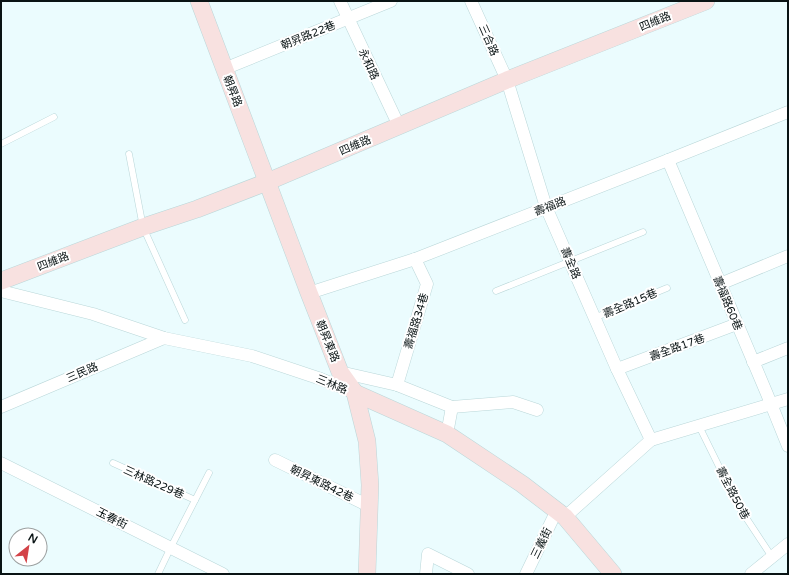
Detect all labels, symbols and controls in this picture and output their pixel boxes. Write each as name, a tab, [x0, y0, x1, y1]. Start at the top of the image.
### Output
street label: 四維路	[637, 9, 673, 34]
street label: 朝昇路22巷	[279, 19, 337, 52]
street label: 三合路	[476, 22, 501, 58]
street label: 永和路	[356, 47, 381, 82]
street label: 朝昇路	[221, 73, 245, 109]
street label: 四維路	[337, 133, 373, 158]
street label: 壽福路	[532, 194, 568, 218]
street label: 壽全路	[558, 245, 583, 281]
street label: 四維路	[35, 249, 71, 273]
street label: 壽福路60巷	[710, 274, 745, 332]
street label: 壽全路15巷	[601, 286, 659, 321]
street label: 壽福路34巷	[402, 292, 431, 351]
street label: 朝昇東路	[313, 318, 342, 364]
street label: 壽全路17巷	[648, 331, 707, 363]
street label: 三民路	[64, 360, 100, 385]
street label: 三林路	[314, 372, 350, 397]
street label: 三林路229巷	[122, 463, 186, 502]
street label: 朝昇東路42巷	[288, 463, 356, 504]
street label: 壽全路50巷	[713, 465, 752, 522]
street label: 玉春街	[94, 505, 129, 532]
street label: 三義街	[528, 526, 555, 561]
north arrow	[8, 527, 48, 567]
text: N	[26, 531, 40, 547]

